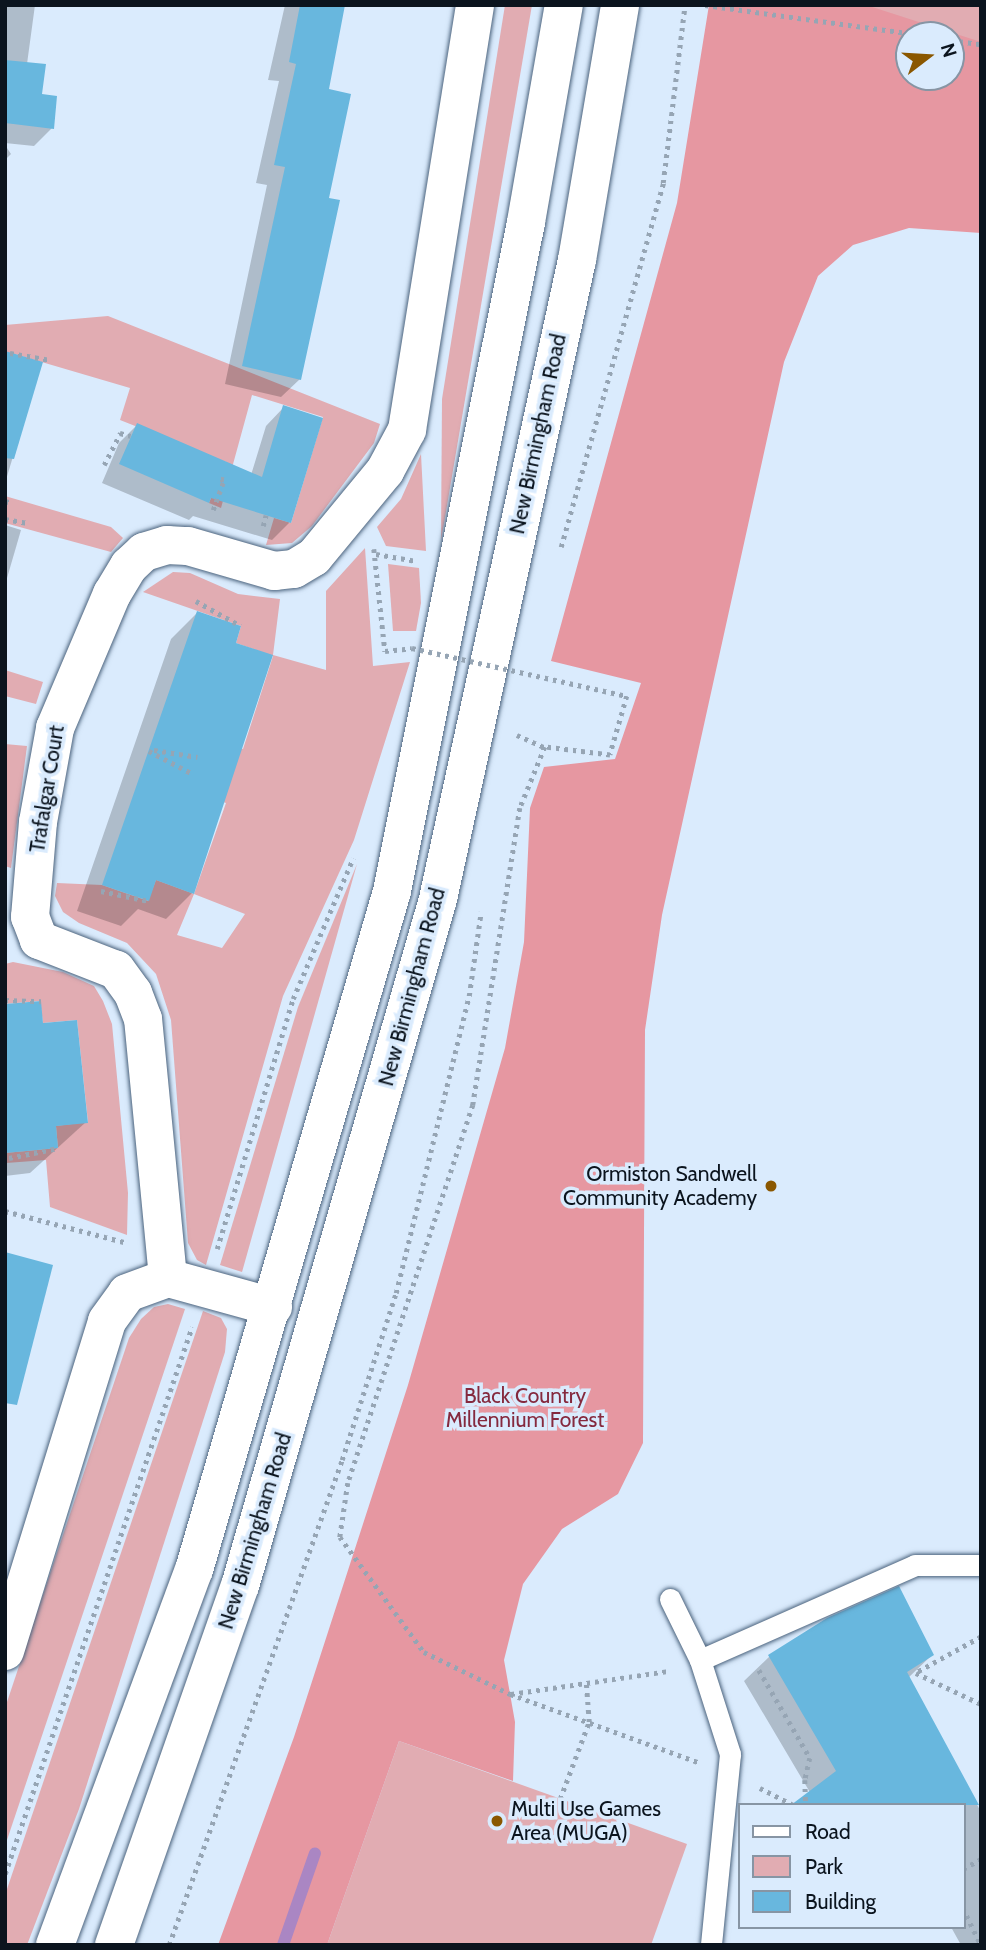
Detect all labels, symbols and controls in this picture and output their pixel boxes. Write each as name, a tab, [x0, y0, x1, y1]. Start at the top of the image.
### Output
north arrow	[895, 21, 965, 91]
text: N	[936, 41, 962, 60]
street label: New Birmingham Road	[504, 332, 572, 536]
street label: Trafalgar Court	[25, 724, 69, 854]
street label: New Birmingham Road	[373, 885, 451, 1089]
place label: Ormiston Sandwell Community Academy	[563, 1161, 757, 1211]
marker: Ormiston Sandwell Community Academy	[763, 1178, 779, 1194]
park label: Black Country Millennium Forest	[446, 1383, 604, 1433]
street label: New Birmingham Road	[213, 1430, 297, 1632]
place label: Multi Use Games Area (MUGA)	[511, 1796, 661, 1846]
legend	[738, 1803, 965, 1929]
marker: Multi Use Games Area (MUGA)	[489, 1813, 505, 1829]
text: Road	[805, 1819, 851, 1844]
text: Park	[805, 1854, 843, 1879]
text: Building	[805, 1889, 876, 1914]

